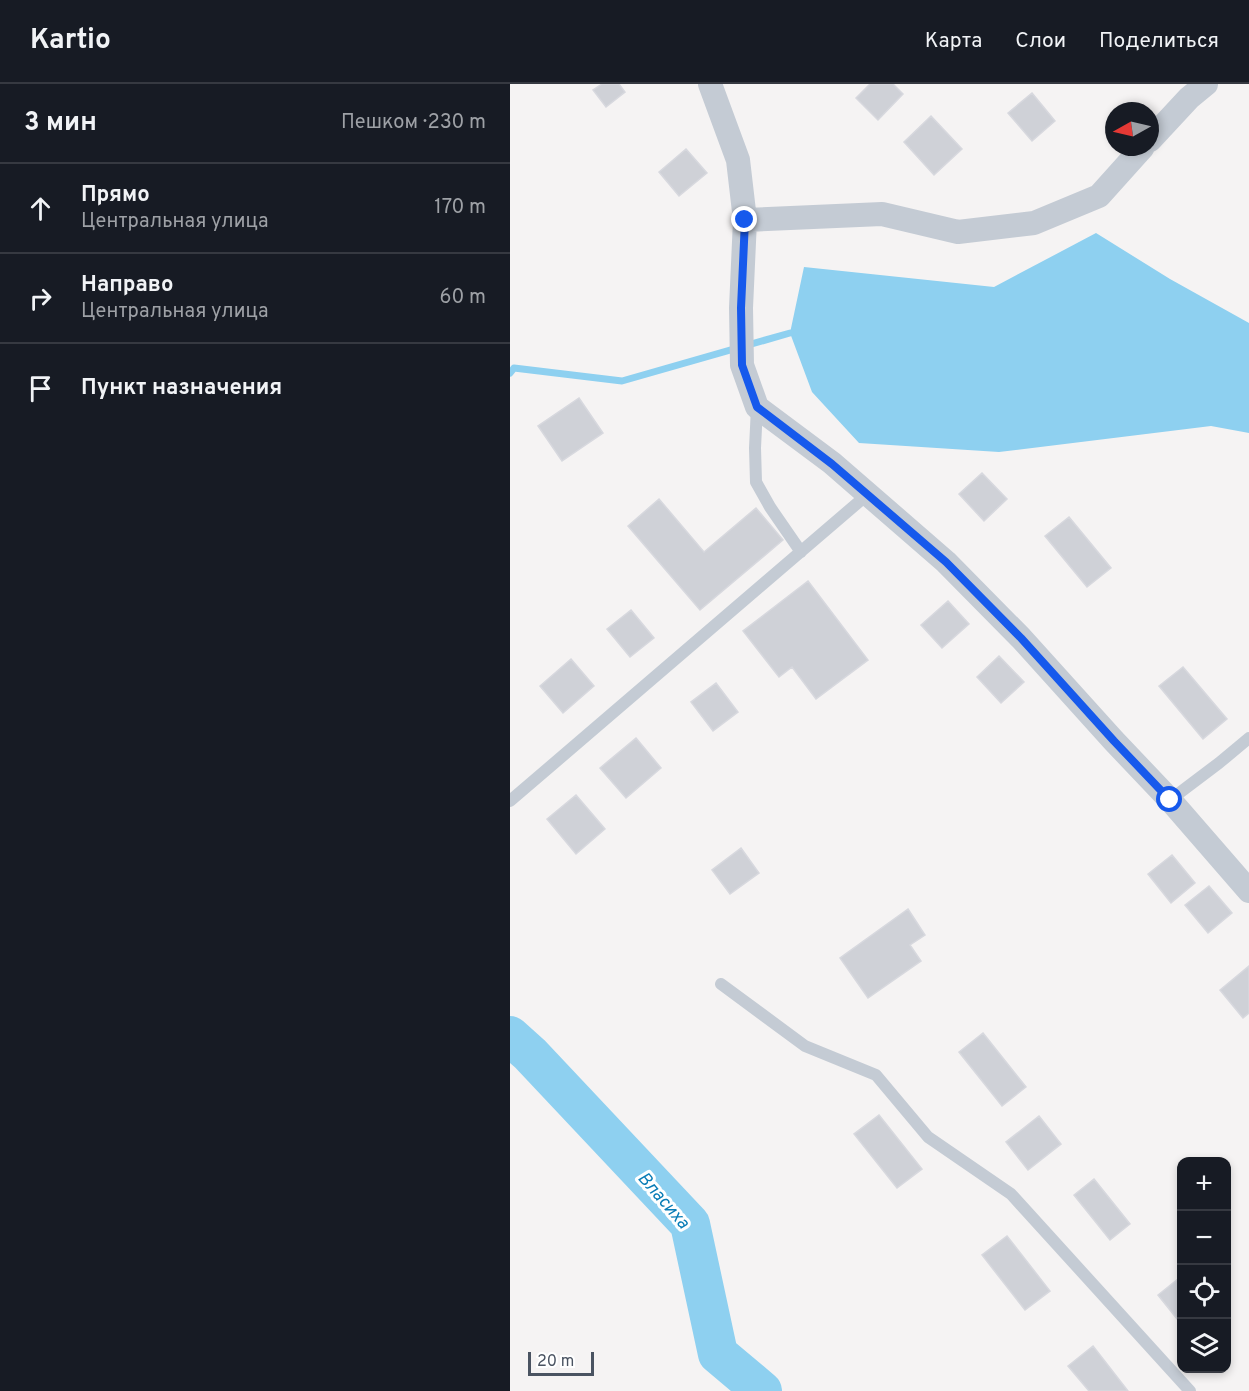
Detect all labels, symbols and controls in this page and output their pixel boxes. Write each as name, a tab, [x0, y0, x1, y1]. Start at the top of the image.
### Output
text: Kartio	[30, 23, 111, 59]
text: Карта	[925, 28, 982, 55]
text: Слои	[1015, 28, 1066, 55]
text: Поделиться	[1099, 28, 1219, 55]
north arrow	[1105, 102, 1159, 156]
text: 3 мин	[24, 107, 97, 140]
text: Пешком · 230 m	[341, 110, 486, 136]
text: Прямо	[81, 182, 150, 209]
icon: ahead	[24, 192, 57, 225]
text: 170 m	[434, 195, 486, 221]
route end	[731, 206, 757, 232]
text: Центральная улица	[81, 209, 269, 235]
text: Направо	[81, 272, 173, 299]
icon: right	[24, 282, 57, 315]
text: 60 m	[440, 285, 486, 311]
text: Центральная улица	[81, 299, 269, 325]
icon: arrive	[24, 372, 57, 405]
text: Пункт назначения	[81, 375, 282, 402]
route start	[1156, 786, 1182, 812]
map controls	[1177, 1157, 1231, 1373]
button: +	[1177, 1157, 1231, 1211]
water label: Власиха	[632, 1168, 694, 1235]
button: −	[1177, 1211, 1231, 1265]
button: locate	[1177, 1265, 1231, 1319]
button: layers	[1177, 1319, 1231, 1373]
scale bar	[528, 1349, 594, 1376]
text: 20 m	[537, 1352, 574, 1372]

